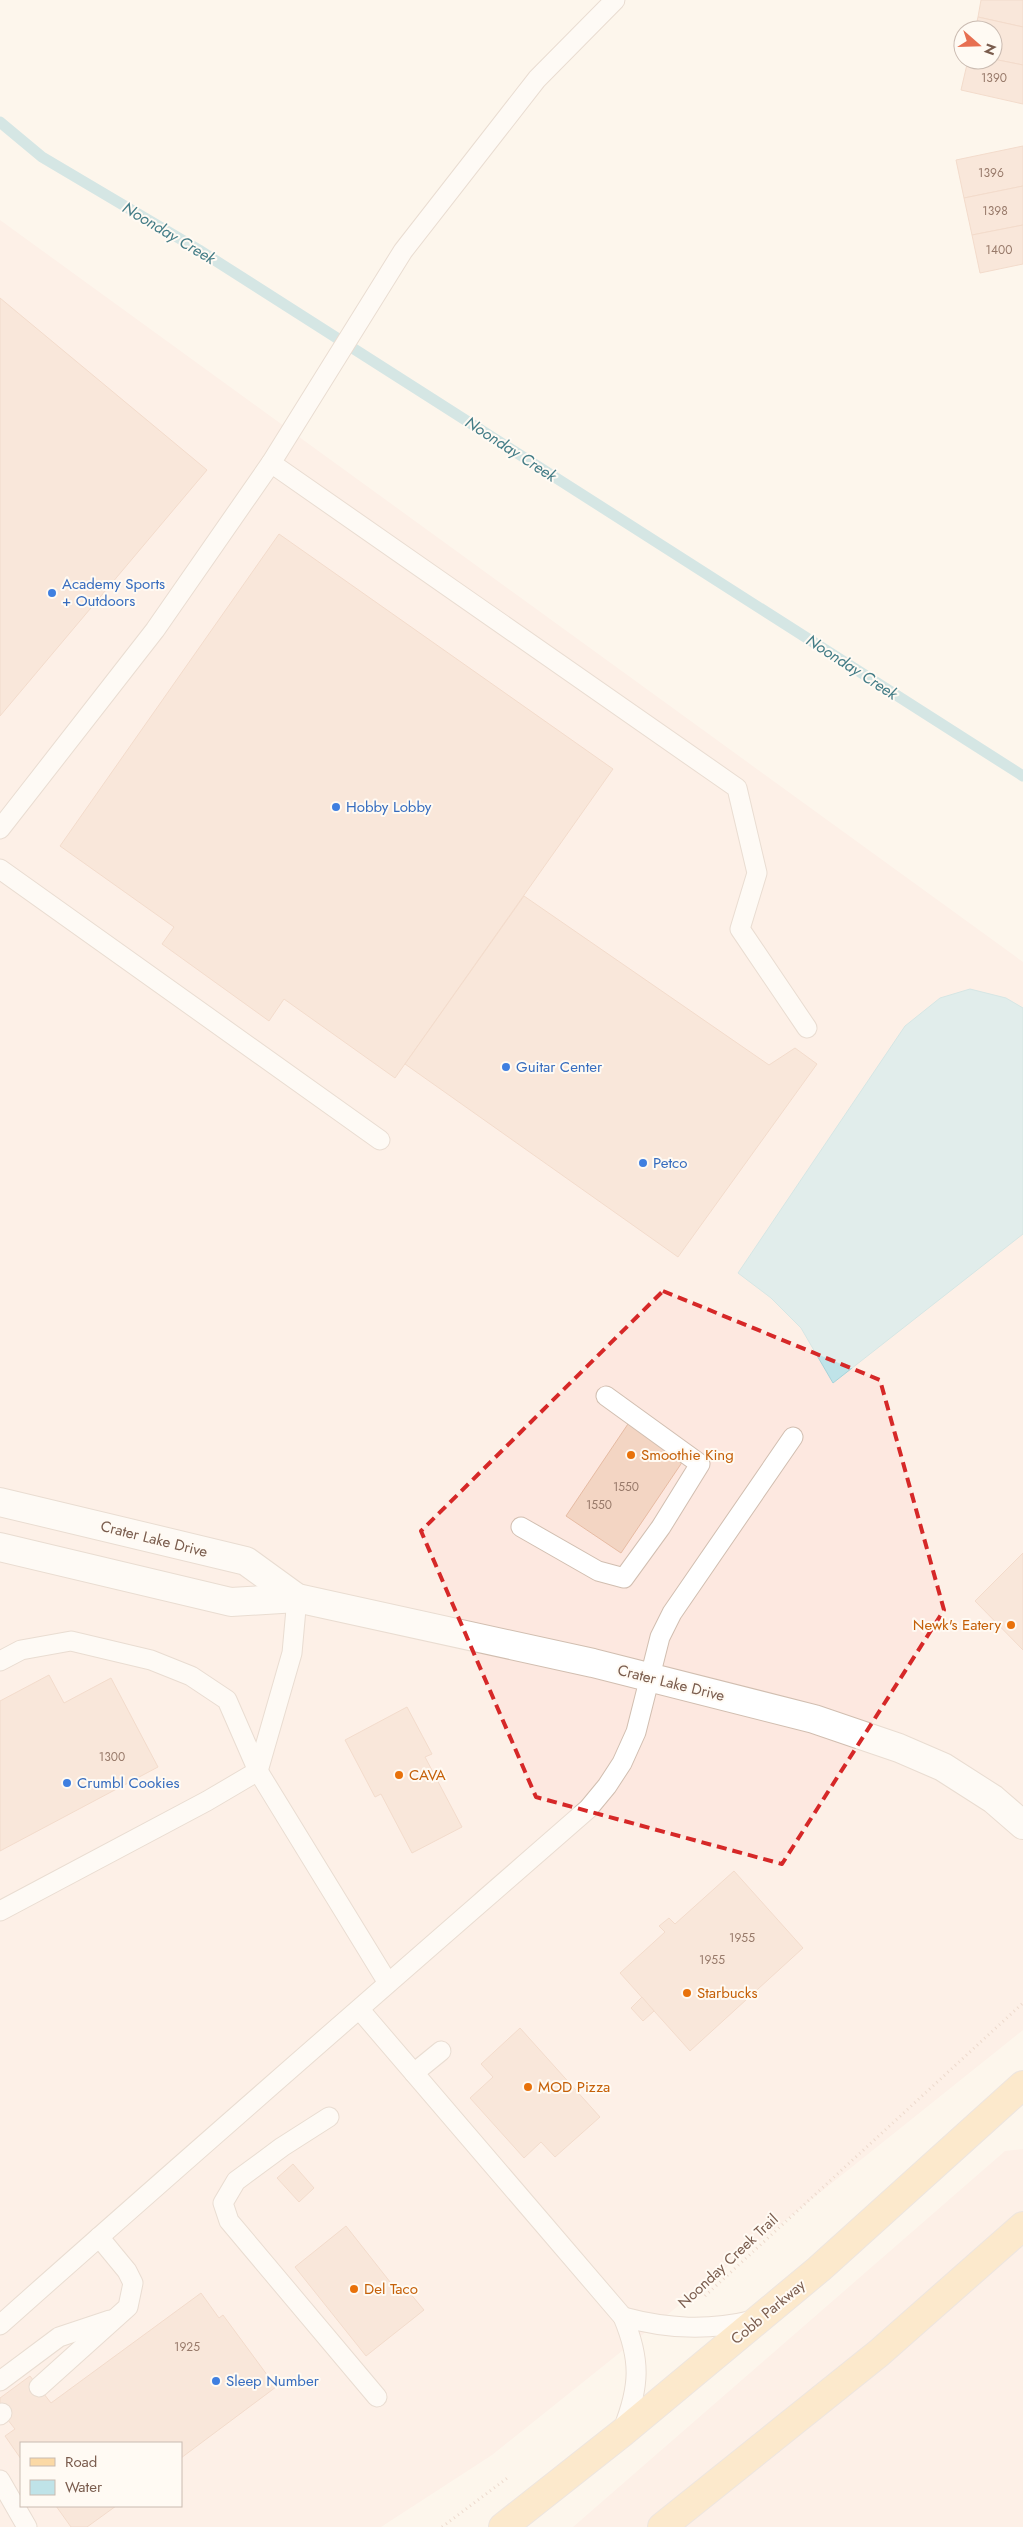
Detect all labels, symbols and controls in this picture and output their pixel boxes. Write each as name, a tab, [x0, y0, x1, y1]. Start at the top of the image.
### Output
north arrow	[953, 20, 1003, 70]
text: N	[979, 41, 1002, 58]
house number: 1390	[981, 69, 1007, 87]
house number: 1396	[978, 164, 1004, 182]
water label: Noonday Creek	[118, 196, 221, 270]
house number: 1398	[982, 202, 1008, 220]
house number: 1400	[986, 241, 1012, 259]
water label: Noonday Creek	[461, 411, 562, 488]
place label: Academy Sports + Outdoors	[62, 573, 165, 612]
marker: Academy Sports + Outdoors	[46, 587, 58, 599]
water label: Noonday Creek	[802, 629, 903, 706]
place label: Hobby Lobby	[346, 796, 432, 818]
marker: Hobby Lobby	[330, 801, 342, 813]
place label: Guitar Center	[516, 1056, 603, 1078]
marker: Guitar Center	[500, 1061, 512, 1073]
place label: Petco	[653, 1152, 687, 1174]
marker: Petco	[637, 1157, 649, 1169]
place label: Smoothie King	[641, 1444, 734, 1466]
marker: Smoothie King	[625, 1449, 637, 1461]
house number: 1550	[613, 1478, 639, 1496]
house number: 1550	[586, 1496, 612, 1514]
street label: Crater Lake Drive	[98, 1515, 210, 1563]
place label: Newk's Eatery	[913, 1614, 1001, 1636]
marker: Newk's Eatery	[1005, 1619, 1017, 1631]
street label: Crater Lake Drive	[615, 1659, 727, 1707]
house number: 1300	[99, 1748, 125, 1766]
place label: CAVA	[409, 1764, 446, 1786]
marker: CAVA	[393, 1769, 405, 1781]
place label: Crumbl Cookies	[77, 1772, 179, 1794]
marker: Crumbl Cookies	[61, 1777, 73, 1789]
house number: 1955	[729, 1929, 755, 1947]
house number: 1955	[699, 1951, 725, 1969]
place label: Starbucks	[697, 1982, 757, 2004]
marker: Starbucks	[681, 1987, 693, 1999]
place label: MOD Pizza	[538, 2076, 610, 2098]
marker: MOD Pizza	[522, 2081, 534, 2093]
street label: Noonday Creek Trail	[673, 2209, 783, 2313]
street label: Cobb Parkway	[726, 2274, 810, 2350]
place label: Del Taco	[364, 2278, 418, 2300]
marker: Del Taco	[348, 2283, 360, 2295]
house number: 1925	[174, 2338, 200, 2356]
place label: Sleep Number	[226, 2370, 320, 2392]
marker: Sleep Number	[210, 2375, 222, 2387]
legend	[20, 2442, 182, 2507]
text: Road	[65, 2451, 97, 2473]
text: Water	[65, 2476, 103, 2498]

